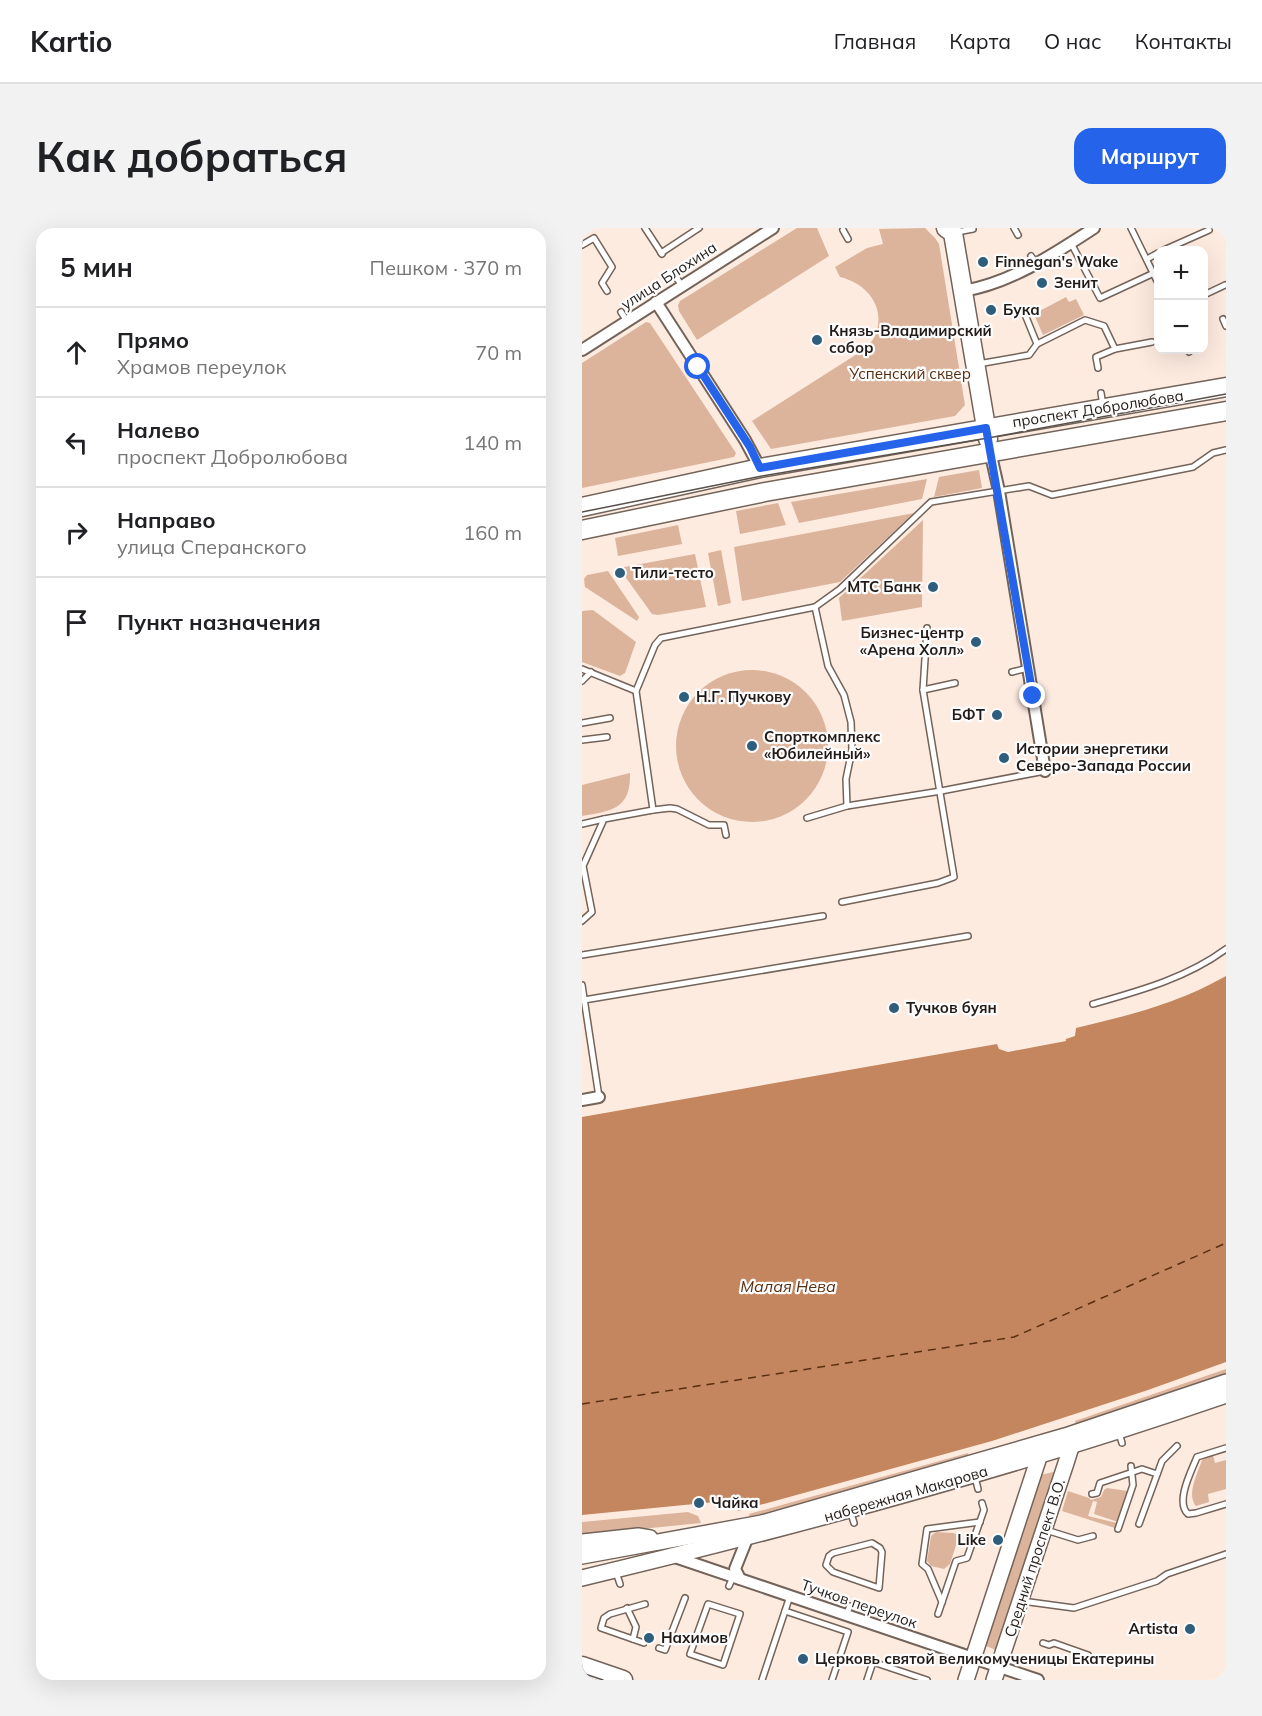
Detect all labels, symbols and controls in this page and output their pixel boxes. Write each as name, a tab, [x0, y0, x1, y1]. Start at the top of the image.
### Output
text: Kartio	[30, 24, 112, 59]
text: Главная	[834, 28, 916, 54]
text: Карта	[949, 28, 1011, 54]
text: О нас	[1044, 28, 1102, 54]
text: Контакты	[1135, 28, 1232, 54]
button: Маршрут	[1074, 128, 1226, 184]
text: Как добраться	[36, 130, 348, 183]
street label: улица Блохина	[617, 238, 720, 314]
map controls	[1154, 246, 1208, 354]
button: +	[1154, 246, 1208, 300]
text: 5 мин	[60, 251, 133, 284]
place label: Finnegan's Wake	[995, 252, 1118, 271]
text: Пешком · 370 m	[370, 255, 522, 280]
marker: Finnegan's Wake	[976, 255, 990, 269]
place label: Зенит	[1054, 273, 1099, 292]
marker: Зенит	[1035, 276, 1049, 290]
place label: Бука	[1003, 300, 1040, 319]
button: −	[1154, 300, 1208, 354]
marker: Бука	[984, 303, 998, 317]
place label: Князь-Владимирский собор	[829, 321, 992, 357]
text: Прямо	[117, 326, 189, 354]
marker: Князь-Владимирский собор	[810, 333, 824, 347]
icon: ahead	[60, 336, 93, 369]
text: 70 m	[475, 340, 522, 365]
route start	[684, 353, 710, 379]
text: Храмов переулок	[117, 354, 286, 379]
park label: Успенский сквер	[848, 364, 971, 383]
street label: проспект Добролюбова	[1011, 386, 1185, 431]
text: Налево	[117, 416, 200, 444]
icon: left	[60, 426, 93, 459]
text: 140 m	[463, 430, 522, 455]
text: проспект Добролюбова	[117, 444, 348, 469]
text: Направо	[117, 506, 215, 534]
icon: right	[60, 516, 93, 549]
text: 160 m	[463, 520, 522, 545]
text: улица Сперанского	[117, 534, 307, 559]
place label: Тили-тесто	[632, 563, 714, 582]
marker: Тили-тесто	[613, 566, 627, 580]
place label: МТС Банк	[847, 577, 921, 596]
marker: МТС Банк	[926, 580, 940, 594]
icon: arrive	[60, 606, 93, 639]
text: Пункт назначения	[117, 608, 321, 636]
place label: Бизнес-центр «Арена Холл»	[860, 623, 965, 659]
marker: Бизнес-центр «Арена Холл»	[969, 635, 983, 649]
route end	[1019, 682, 1045, 708]
place label: Н.Г. Пучкову	[696, 687, 792, 706]
marker: Н.Г. Пучкову	[677, 690, 691, 704]
place label: БФТ	[952, 705, 986, 724]
marker: БФТ	[990, 708, 1004, 722]
place label: Спорткомплекс «Юбилейный»	[764, 727, 881, 763]
marker: Спорткомплекс «Юбилейный»	[745, 739, 759, 753]
place label: Истории энергетики Северо-Запада России	[1016, 739, 1191, 775]
marker: Истории энергетики Северо-Запада России	[997, 751, 1011, 765]
place label: Тучков буян	[906, 998, 997, 1017]
marker: Тучков буян	[887, 1001, 901, 1015]
water label: Малая Нева	[740, 1276, 836, 1296]
street label: набережная Макарова	[822, 1461, 990, 1526]
street label: Средний проспект В.О.	[1000, 1476, 1069, 1639]
place label: Чайка	[711, 1493, 758, 1512]
marker: Чайка	[692, 1496, 706, 1510]
place label: Like	[957, 1530, 986, 1549]
marker: Like	[991, 1533, 1005, 1547]
street label: Тучков переулок	[799, 1575, 921, 1633]
place label: Artista	[1128, 1619, 1178, 1638]
marker: Artista	[1183, 1622, 1197, 1636]
place label: Нахимов	[661, 1628, 728, 1647]
marker: Нахимов	[642, 1631, 656, 1645]
place label: Церковь святой великомученицы Екатерины	[815, 1649, 1154, 1668]
marker: Церковь святой великомученицы Екатерины	[796, 1652, 810, 1666]

